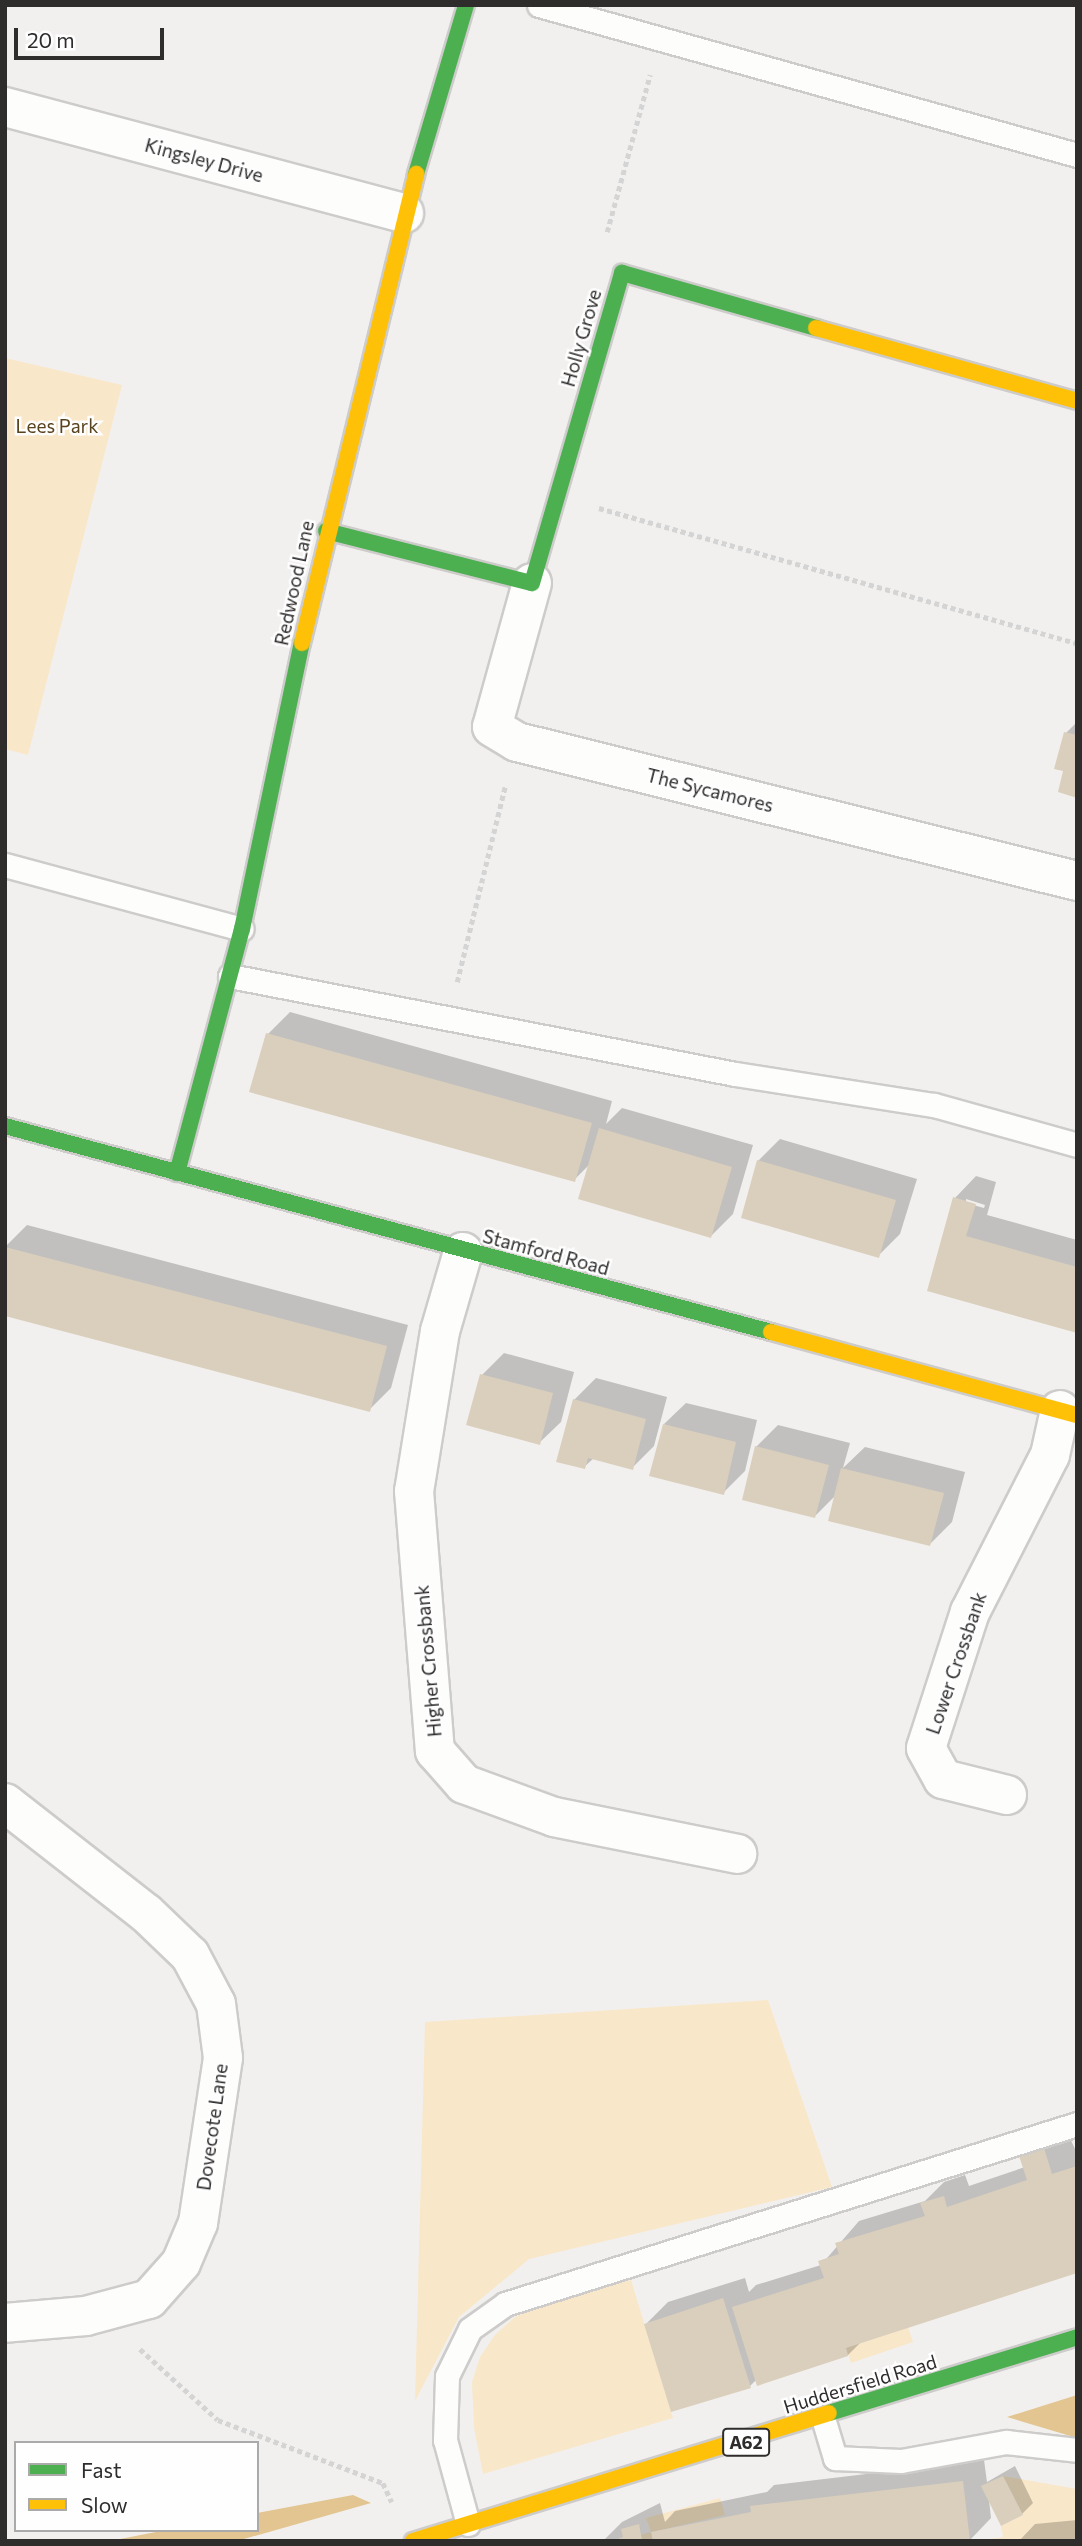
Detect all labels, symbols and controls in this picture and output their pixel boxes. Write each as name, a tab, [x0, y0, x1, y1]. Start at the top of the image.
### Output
scale bar	[18, 14, 168, 58]
text: 20 m	[27, 27, 75, 52]
street label: Kingsley Drive	[142, 133, 266, 187]
street label: Holly Grove	[556, 287, 606, 389]
park label: Lees Park	[16, 415, 98, 437]
street label: Redwood Lane	[270, 519, 318, 647]
street label: The Sycamores	[644, 763, 776, 817]
street label: Stamford Road	[480, 1224, 612, 1280]
street label: Higher Crossbank	[410, 1584, 446, 1738]
street label: Lower Crossbank	[921, 1589, 991, 1737]
street label: Dovecote Lane	[192, 2062, 232, 2192]
street label: Huddersfield Road	[781, 2350, 939, 2418]
road number: A62	[722, 2428, 770, 2456]
legend	[14, 2441, 259, 2532]
text: Fast	[81, 2457, 122, 2482]
text: Slow	[81, 2492, 128, 2517]

